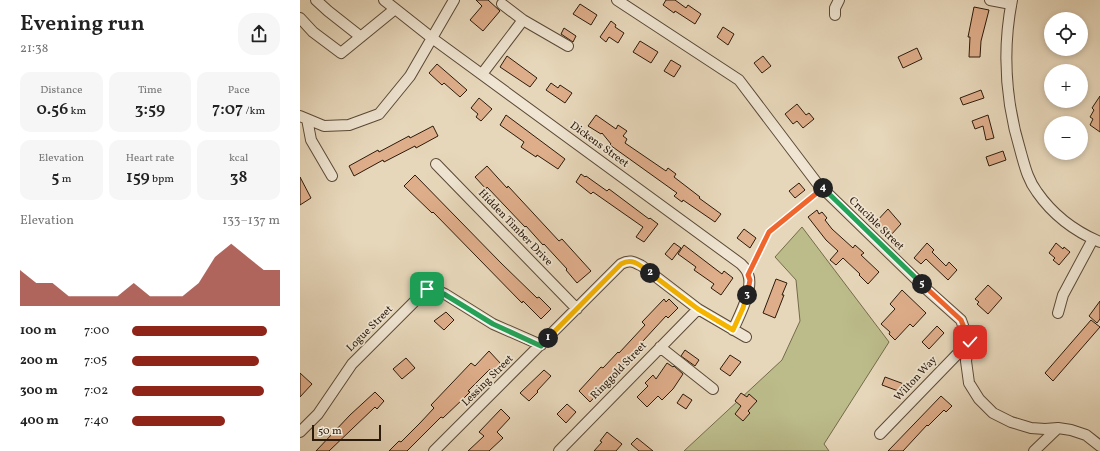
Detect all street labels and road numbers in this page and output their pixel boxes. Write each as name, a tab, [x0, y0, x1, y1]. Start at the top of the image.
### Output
street label: Dickens Street	[567, 119, 632, 172]
street label: Hidden Timber Drive	[474, 186, 556, 270]
street label: Crucible Street	[845, 194, 907, 254]
street label: Logue Street	[343, 302, 397, 356]
street label: Ringgold Street	[588, 339, 651, 403]
street label: Lessing Street	[459, 352, 517, 410]
street label: Wilton Way	[891, 353, 941, 405]

